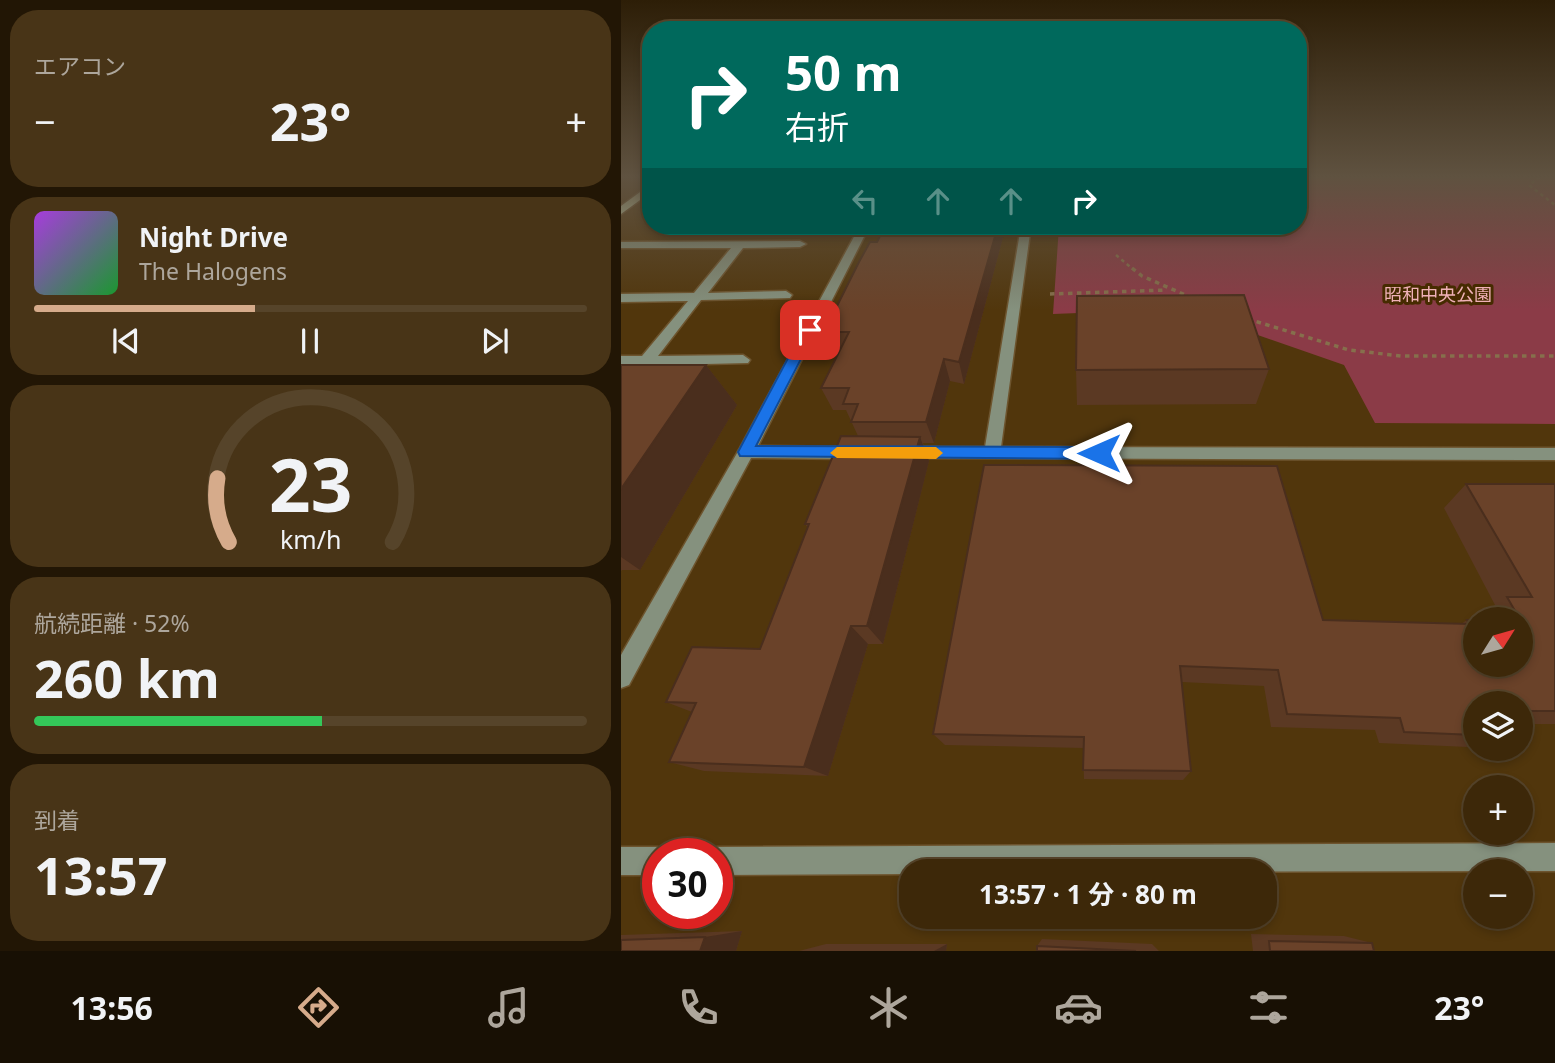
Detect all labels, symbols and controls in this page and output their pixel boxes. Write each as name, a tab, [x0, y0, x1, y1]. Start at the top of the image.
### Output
text: 50 m	[785, 39, 902, 105]
icon: right	[670, 49, 761, 140]
text: エアコン	[34, 50, 126, 82]
text: 23°	[270, 85, 351, 156]
text: −	[34, 95, 56, 147]
text: +	[565, 95, 587, 147]
text: 右折	[785, 105, 849, 148]
icon: left	[846, 182, 884, 220]
icon: ahead	[919, 182, 957, 220]
icon: ahead	[992, 182, 1030, 220]
icon: right	[1065, 182, 1103, 220]
text: Night Drive	[139, 219, 288, 255]
text: The Halogens	[139, 255, 287, 287]
park label: 昭和中央公園	[1384, 282, 1492, 306]
pin	[780, 300, 840, 360]
icon: arrive	[791, 311, 829, 349]
icon: previous	[107, 322, 145, 360]
icon: pause	[291, 322, 329, 360]
icon: next	[476, 322, 514, 360]
position arrow	[1062, 416, 1136, 490]
text: 23	[269, 434, 352, 533]
text: km/h	[280, 521, 341, 555]
text: 航続距離 · 52%	[34, 607, 190, 639]
north arrow	[1463, 607, 1533, 677]
map controls	[1463, 607, 1533, 929]
text: 260 km	[34, 642, 220, 713]
button: layers	[1463, 691, 1533, 761]
button: +	[1463, 775, 1533, 845]
text: 到着	[34, 804, 80, 836]
speed limit sign: 30	[642, 838, 733, 929]
text: 13:57	[34, 839, 168, 910]
button: −	[1463, 859, 1533, 929]
text: 13:57 · 1 分 · 80 m	[979, 876, 1197, 912]
icon: directions	[294, 983, 343, 1032]
icon: music	[484, 983, 533, 1032]
icon: phone	[674, 983, 723, 1032]
icon: climate	[864, 983, 913, 1032]
icon: car	[1054, 983, 1103, 1032]
icon: filters	[1244, 983, 1293, 1032]
text: 13:56	[71, 986, 153, 1029]
text: 23°	[1434, 986, 1484, 1029]

